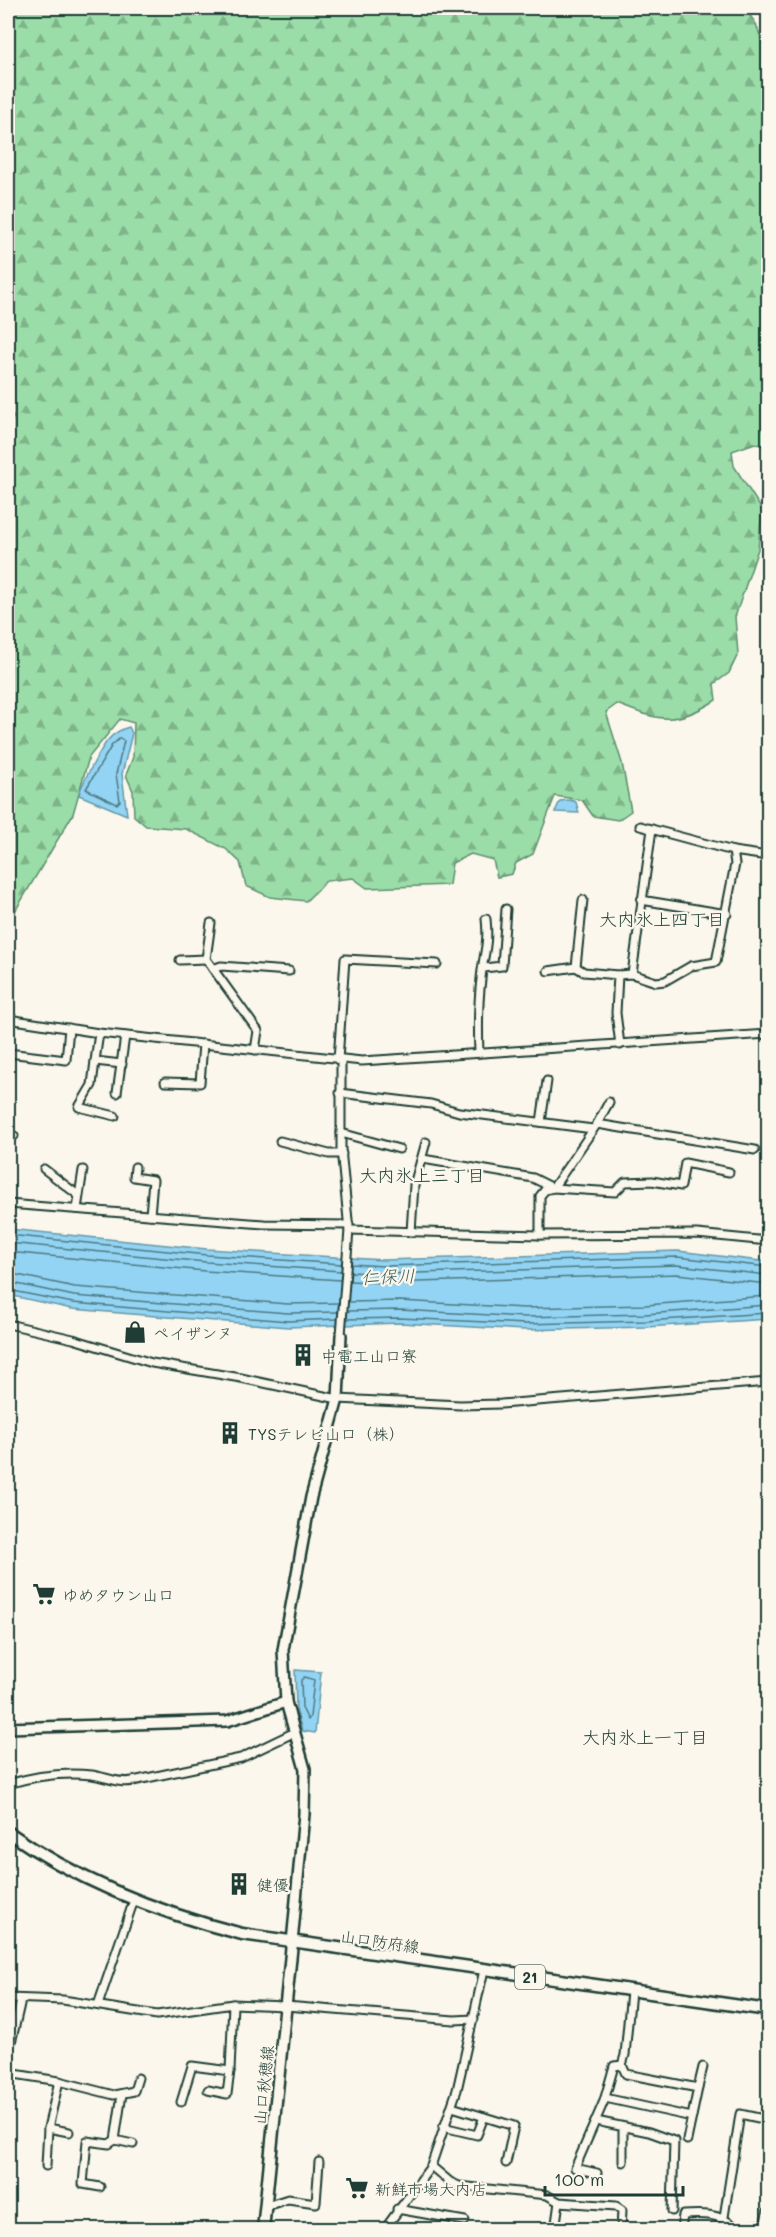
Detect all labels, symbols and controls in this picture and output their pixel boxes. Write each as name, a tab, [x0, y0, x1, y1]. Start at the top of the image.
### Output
district label: 大内氷上四丁目	[599, 907, 725, 931]
district label: 大内氷上三丁目	[359, 1163, 485, 1187]
water label: 仁保川	[361, 1263, 415, 1289]
shop icon: ペイザンヌ	[122, 1319, 148, 1345]
place label: ペイザンヌ	[153, 1322, 233, 1343]
building icon: 中電工山口寮	[290, 1342, 316, 1368]
place label: 中電工山口寮	[321, 1345, 417, 1366]
building icon: TYSテレビ山口（株）	[217, 1420, 243, 1446]
place label: TYSテレビ山口（株）	[248, 1423, 404, 1444]
supermarket icon: ゆめタウン山口	[31, 1581, 57, 1607]
place label: ゆめタウン山口	[62, 1584, 174, 1605]
district label: 大内氷上一丁目	[582, 1725, 708, 1749]
building icon: 健優	[226, 1871, 252, 1897]
place label: 健優	[257, 1874, 289, 1895]
street label: 山口防府線	[339, 1925, 421, 1957]
road number: 21	[515, 1965, 545, 1989]
street label: 山口秋穂線	[248, 2044, 278, 2126]
scale bar	[545, 2159, 683, 2197]
text: 100 m	[554, 2167, 604, 2191]
supermarket icon: 新鮮市場大内店	[344, 2175, 370, 2201]
place label: 新鮮市場大内店	[375, 2178, 487, 2199]

